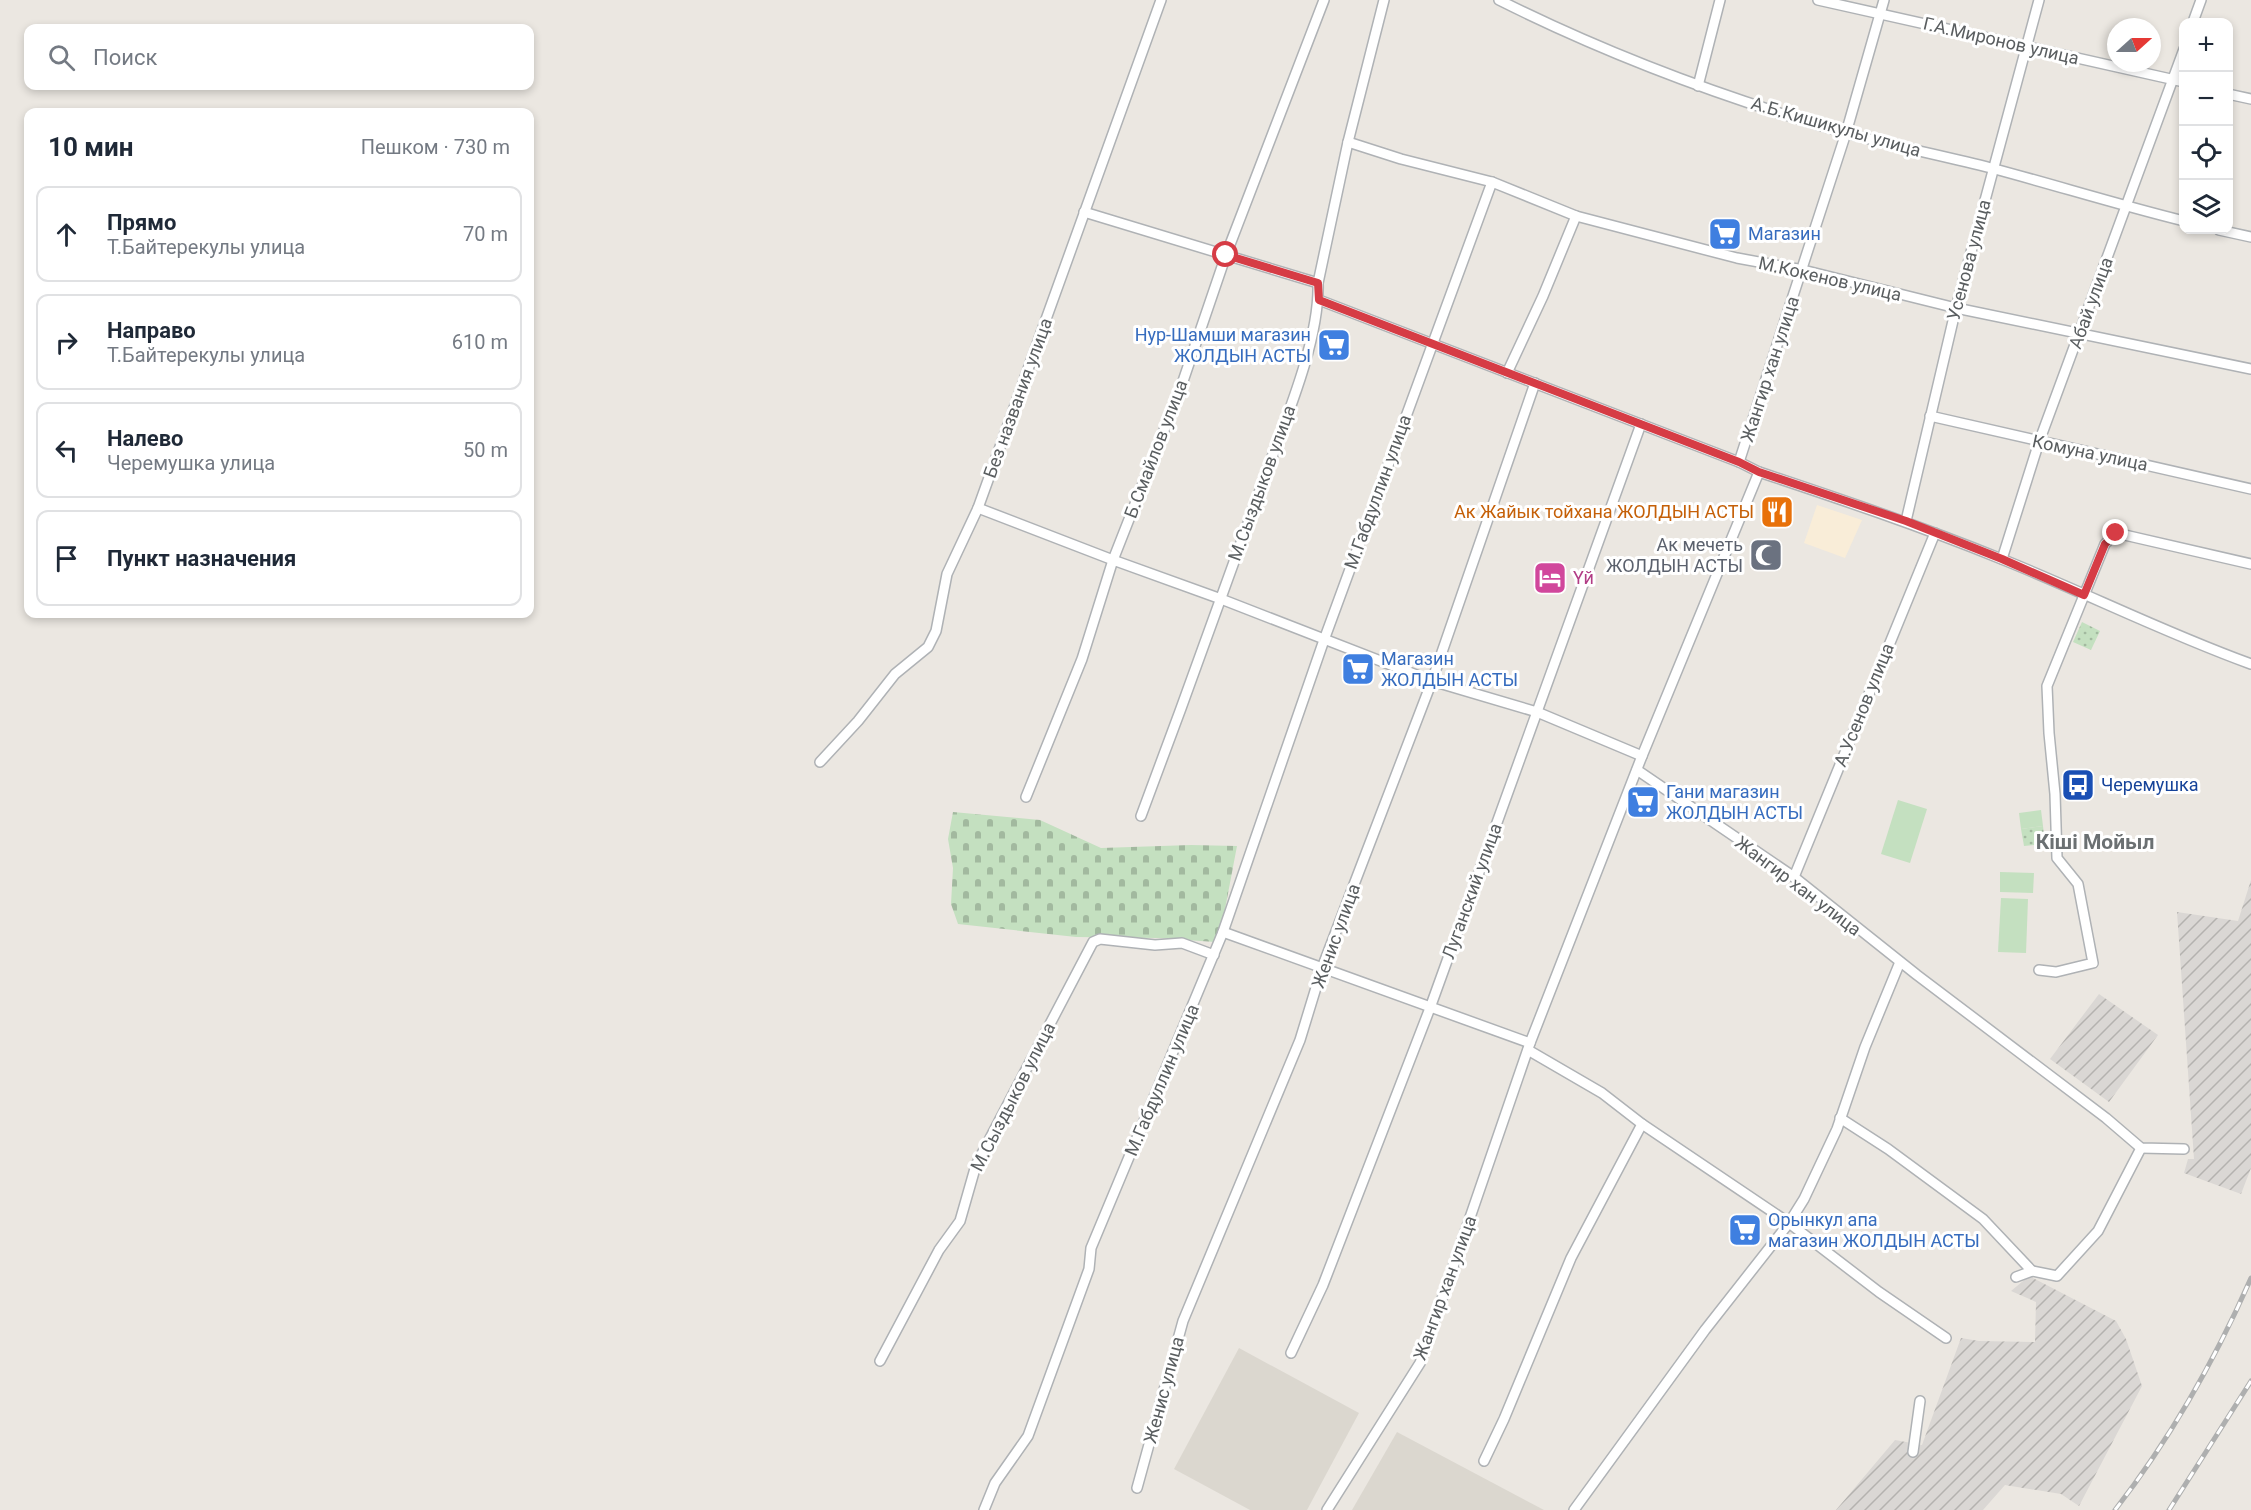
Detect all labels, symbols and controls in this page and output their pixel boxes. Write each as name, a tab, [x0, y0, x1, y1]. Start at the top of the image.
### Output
street label: Г.А.Миронов улица	[1921, 12, 2081, 69]
north arrow	[2107, 18, 2161, 72]
map controls	[2179, 18, 2233, 234]
button: +	[2179, 18, 2233, 72]
search box	[24, 24, 534, 90]
icon: search	[45, 41, 78, 74]
text: Поиск	[93, 45, 157, 70]
button: −	[2179, 72, 2233, 126]
street label: А.Б.Кишикулы улица	[1749, 92, 1923, 161]
button: locate	[2179, 126, 2233, 180]
text: 10 мин	[48, 132, 133, 162]
text: Пешком · 730 m	[361, 135, 510, 159]
button: layers	[2179, 180, 2233, 234]
street label: Усенова улица	[1942, 197, 1995, 323]
text: Прямо	[107, 210, 176, 235]
supermarket icon: Магазин	[1707, 216, 1743, 252]
icon: ahead	[50, 218, 83, 251]
text: 70 m	[463, 222, 508, 246]
place label: Магазин	[1748, 223, 1821, 244]
text: Т.Байтерекулы улица	[107, 235, 305, 259]
route start	[1212, 241, 1238, 267]
street label: М.Кокенов улица	[1757, 252, 1904, 305]
street label: Абай улица	[2064, 254, 2117, 351]
street label: Жангир хан улица	[1736, 293, 1803, 444]
street label: Без названия улица	[979, 315, 1056, 481]
text: Направо	[107, 318, 196, 343]
place label: Нур-Шамши магазин ЖОЛДЫН АСТЫ	[1135, 324, 1311, 366]
icon: right	[50, 326, 83, 359]
supermarket icon: Нур-Шамши магазин ЖОЛДЫН АСТЫ	[1316, 327, 1352, 363]
text: 610 m	[452, 330, 508, 354]
text: Т.Байтерекулы улица	[107, 343, 305, 367]
street label: Б.Смайлов улица	[1120, 377, 1192, 521]
street label: М.Сыздыков улица	[1224, 402, 1299, 564]
street label: М.Габдуллин улица	[1340, 412, 1415, 572]
text: Налево	[107, 426, 184, 451]
street label: Комуна улица	[2030, 430, 2150, 475]
icon: left	[50, 434, 83, 467]
text: 50 m	[463, 438, 508, 462]
text: Черемушка улица	[107, 451, 275, 475]
restaurant icon: Ак Жайык тойхана ЖОЛДЫН АСТЫ	[1759, 494, 1795, 530]
place label: Ак Жайык тойхана ЖОЛДЫН АСТЫ	[1454, 501, 1754, 522]
route end	[2102, 519, 2128, 545]
place label: Ак мечеть ЖОЛДЫН АСТЫ	[1606, 534, 1743, 576]
mosque icon: Ак мечеть ЖОЛДЫН АСТЫ	[1748, 537, 1784, 573]
icon: arrive	[50, 542, 83, 575]
text: Пункт назначения	[107, 546, 296, 571]
hotel icon: Үй	[1532, 560, 1568, 596]
place label: Үй	[1573, 567, 1594, 588]
street label: А.Усенов улица	[1829, 640, 1898, 769]
place label: Магазин ЖОЛДЫН АСТЫ	[1381, 648, 1518, 690]
supermarket icon: Магазин ЖОЛДЫН АСТЫ	[1340, 651, 1376, 687]
bus stop icon: Черемушка	[2060, 767, 2096, 803]
place label: Черемушка	[2101, 774, 2198, 795]
place label: Гани магазин ЖОЛДЫН АСТЫ	[1666, 781, 1803, 823]
supermarket icon: Гани магазин ЖОЛДЫН АСТЫ	[1625, 784, 1661, 820]
street label: Луганский улица	[1437, 820, 1506, 962]
district label: Кіші Мойыл	[2036, 830, 2154, 854]
street label: Жангир хан улица	[1731, 831, 1865, 940]
street label: Женис улица	[1307, 881, 1364, 991]
street label: М.Габдуллин улица	[1120, 1001, 1203, 1159]
street label: М.Сыздыков улица	[966, 1019, 1059, 1175]
place label: Орынкул апа магазин ЖОЛДЫН АСТЫ	[1768, 1209, 1980, 1251]
supermarket icon: Орынкул апа магазин ЖОЛДЫН АСТЫ	[1727, 1212, 1763, 1248]
street label: Жангир хан улица	[1409, 1213, 1480, 1363]
street label: Женис улица	[1139, 1334, 1188, 1446]

